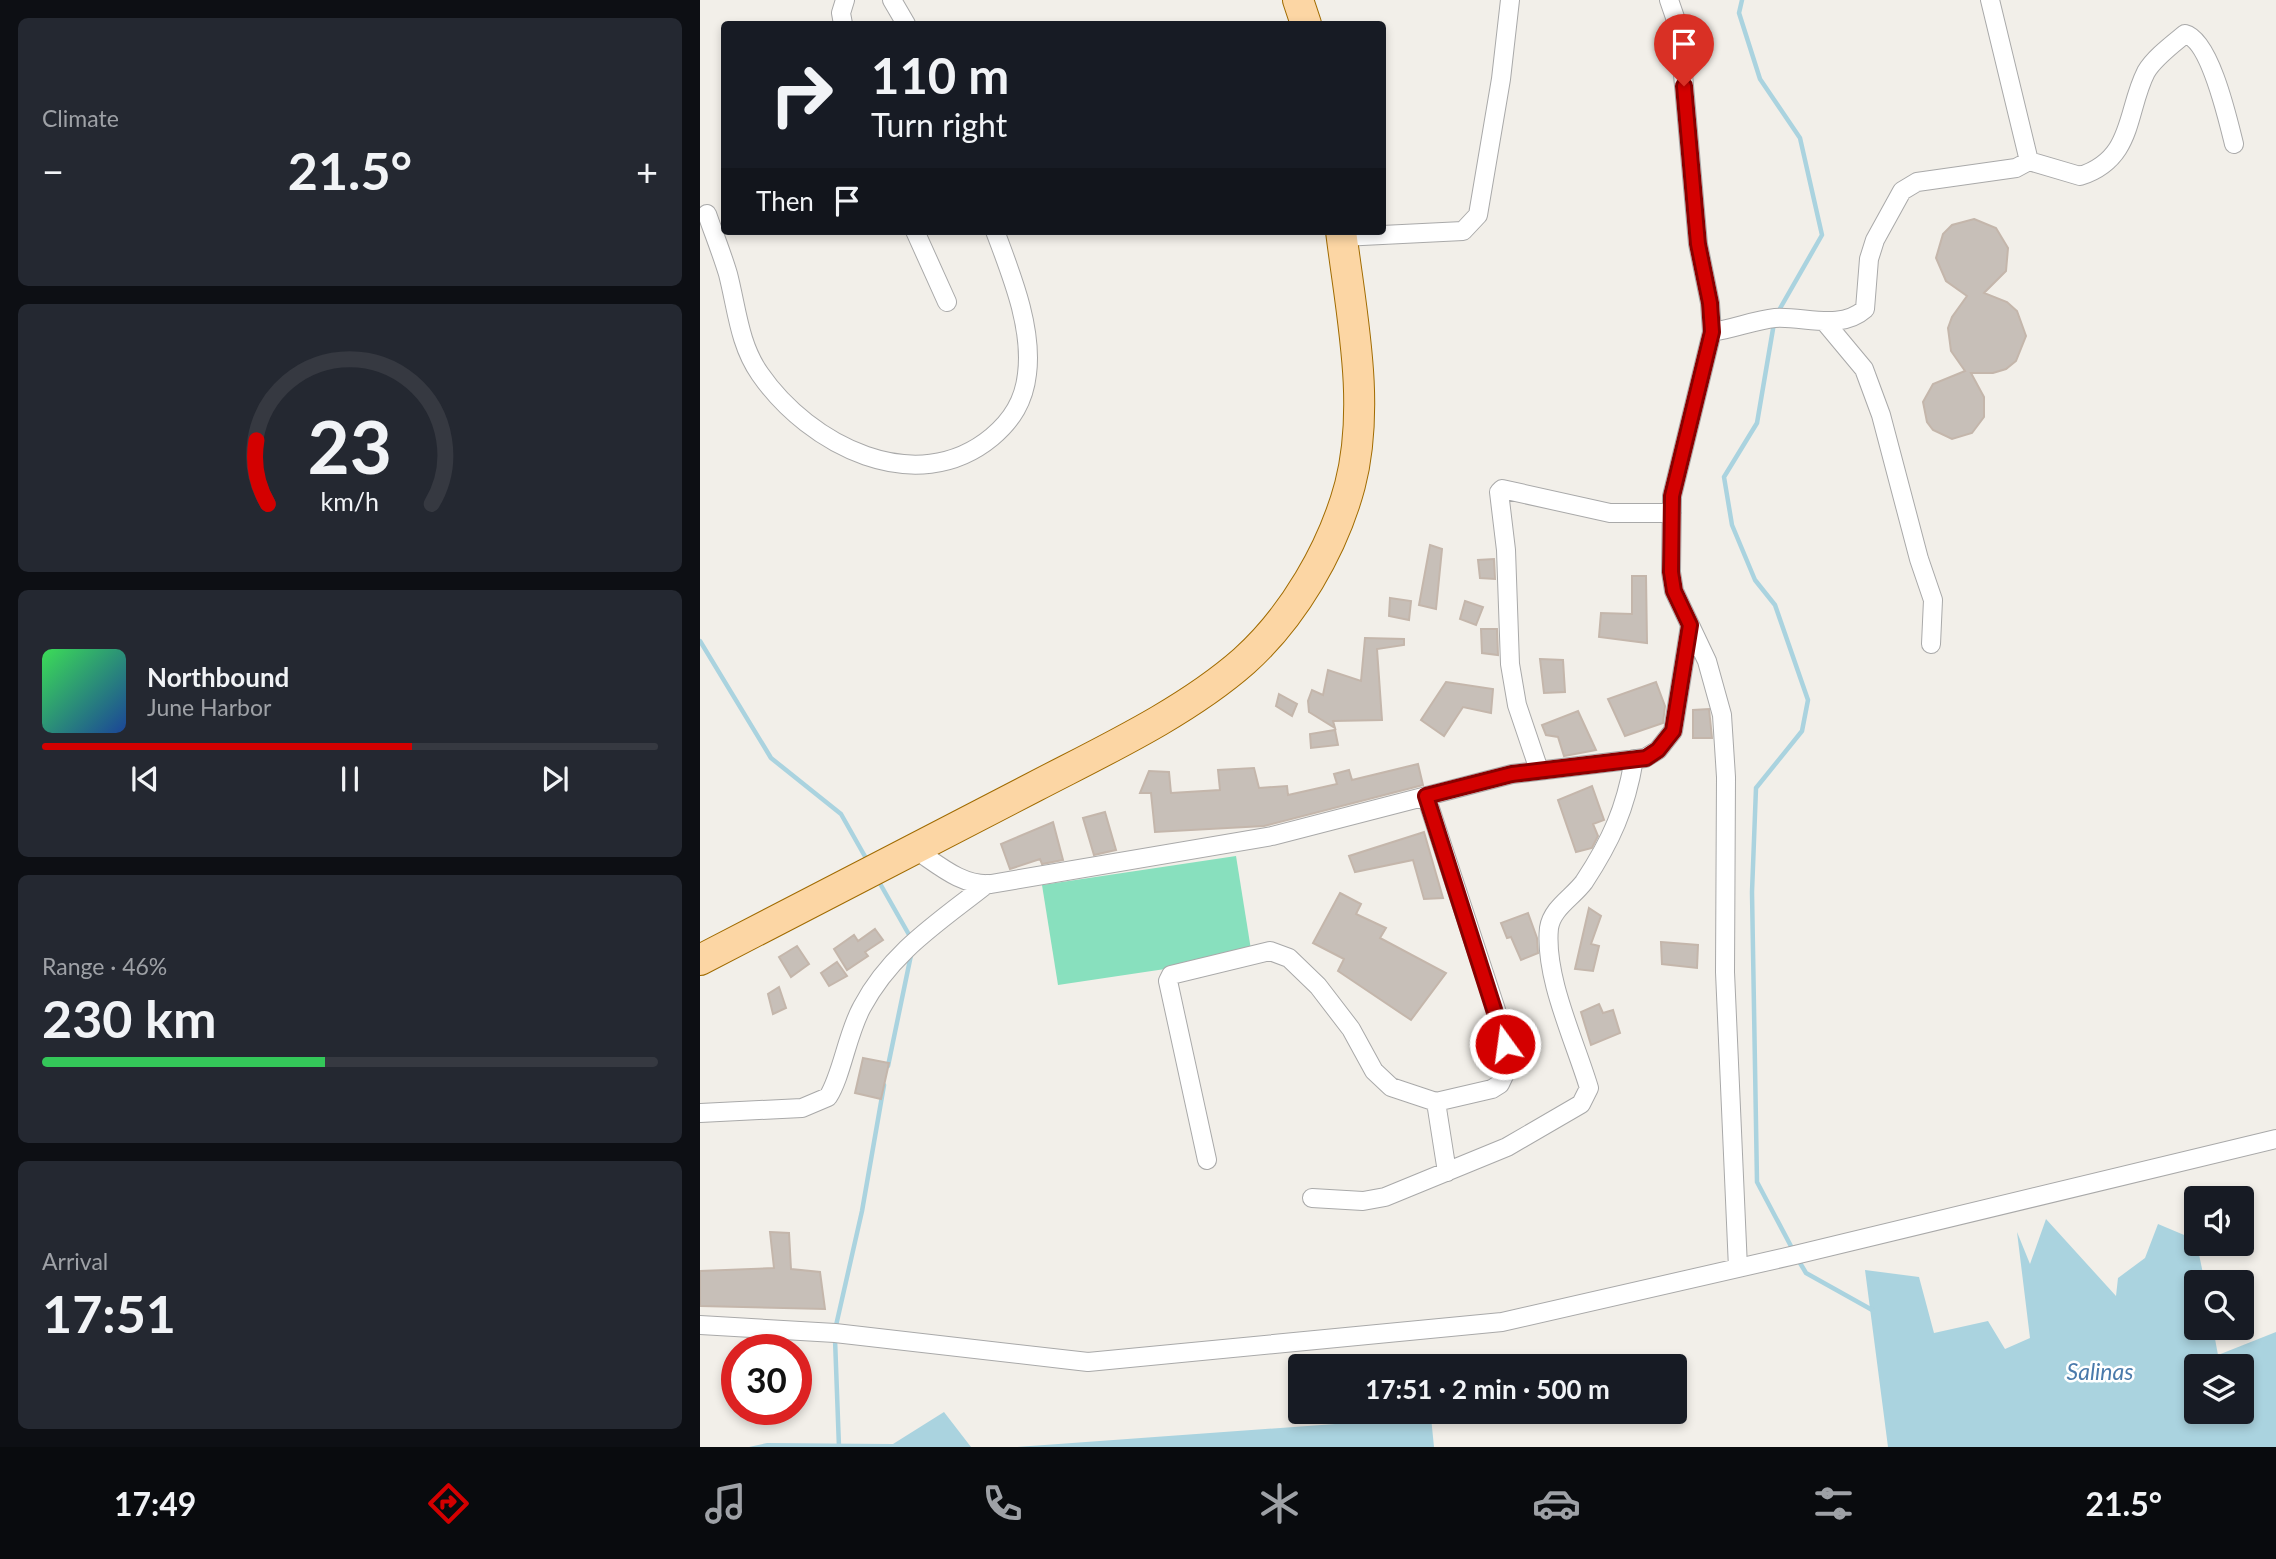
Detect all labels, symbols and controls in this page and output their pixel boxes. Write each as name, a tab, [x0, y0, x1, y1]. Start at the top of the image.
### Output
pin	[1654, 14, 1714, 86]
icon: arrive	[1665, 25, 1703, 63]
text: 110 m	[871, 46, 1009, 104]
icon: right	[756, 49, 847, 140]
text: Climate	[42, 104, 119, 132]
text: Turn right	[871, 105, 1007, 144]
text: 21.5°	[288, 139, 412, 201]
text: −	[42, 148, 64, 194]
text: +	[636, 148, 658, 194]
icon: arrive	[828, 182, 866, 220]
text: Then	[756, 185, 814, 217]
text: 23	[308, 402, 392, 490]
text: km/h	[321, 485, 379, 515]
text: Northbound	[147, 661, 289, 693]
text: June Harbor	[147, 693, 271, 721]
icon: previous	[126, 760, 164, 798]
icon: pause	[331, 760, 369, 798]
icon: next	[536, 760, 574, 798]
text: Range · 46%	[42, 952, 167, 980]
text: 230 km	[42, 987, 216, 1049]
position arrow	[1468, 1007, 1542, 1081]
map controls	[2184, 1186, 2254, 1424]
button: sound	[2184, 1186, 2254, 1256]
text: Arrival	[42, 1247, 108, 1275]
button: search	[2184, 1270, 2254, 1340]
text: 17:51	[42, 1282, 176, 1344]
speed limit sign: 30	[721, 1334, 812, 1425]
button: layers	[2184, 1354, 2254, 1424]
water label: Salinas	[2067, 1357, 2134, 1385]
text: 17:51 · 2 min · 500 m	[1365, 1373, 1610, 1405]
icon: directions	[424, 1479, 473, 1528]
icon: music	[701, 1479, 750, 1528]
icon: phone	[978, 1479, 1027, 1528]
icon: climate	[1255, 1479, 1304, 1528]
icon: car	[1532, 1479, 1581, 1528]
icon: filters	[1809, 1479, 1858, 1528]
text: 17:49	[114, 1484, 196, 1523]
text: 21.5°	[2085, 1484, 2162, 1523]

